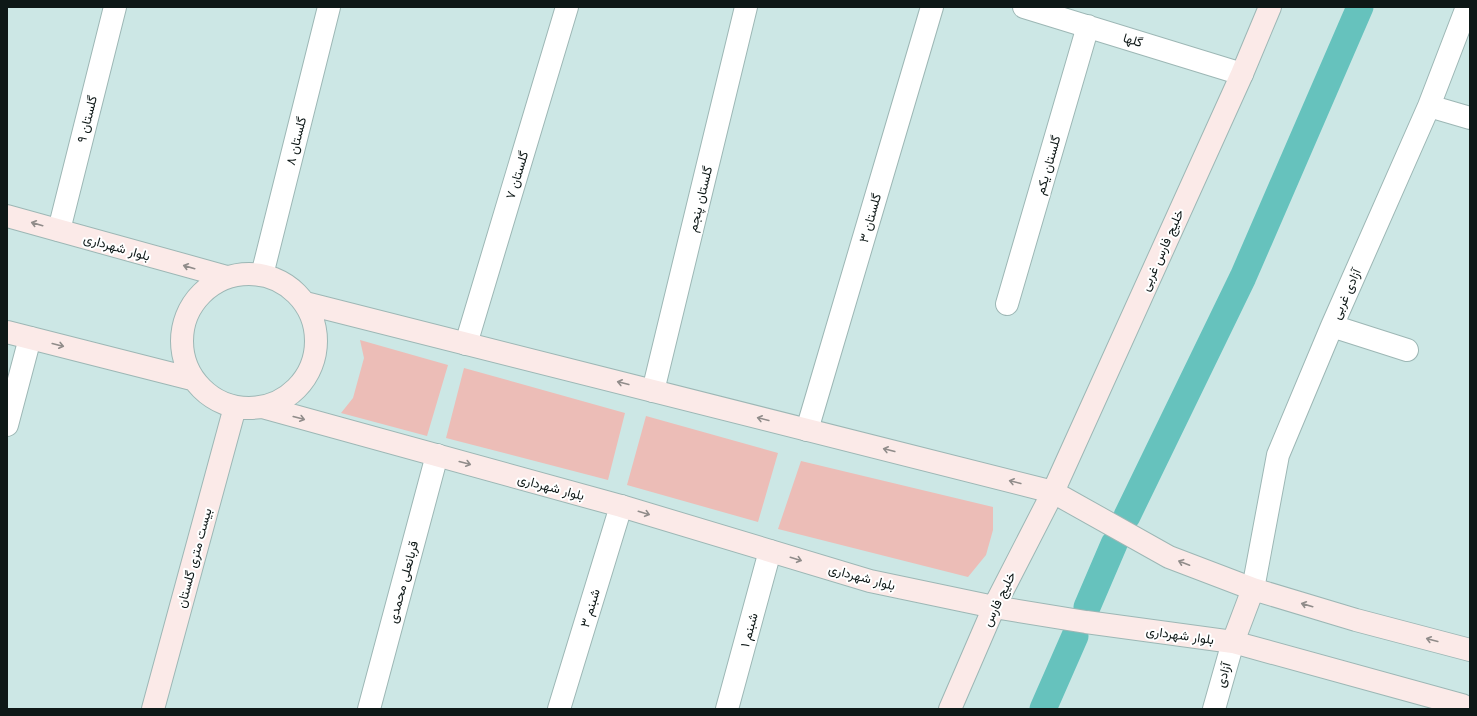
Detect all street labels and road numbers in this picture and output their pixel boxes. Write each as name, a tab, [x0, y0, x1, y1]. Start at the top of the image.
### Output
street label: گلها	[1121, 29, 1145, 51]
street label: گلستان ۹	[73, 93, 101, 144]
street label: گلستان ۸	[282, 115, 310, 167]
street label: گلستان یکم	[1031, 133, 1065, 197]
street label: گلستان ۷	[502, 149, 532, 201]
street label: گلستان پنجم	[684, 164, 717, 234]
street label: گلستان ۳	[855, 191, 885, 245]
street label: خلیج فارس غربی	[1136, 206, 1189, 294]
street label: بلوار شهرداری	[82, 229, 152, 265]
street label: آزادی غربی	[1327, 265, 1365, 322]
street label: بلوار شهرداری	[516, 470, 586, 504]
street label: بیست متری گلستان	[172, 506, 216, 610]
street label: قربانعلی محمدی	[384, 539, 422, 625]
street label: بلوار شهرداری	[827, 560, 897, 594]
street label: خلیج فارس	[978, 568, 1021, 630]
street label: شبنم ۳	[576, 587, 604, 629]
street label: شبنم ۱	[736, 611, 762, 649]
street label: بلوار شهرداری	[1145, 622, 1215, 648]
street label: آزادی	[1211, 660, 1235, 689]

